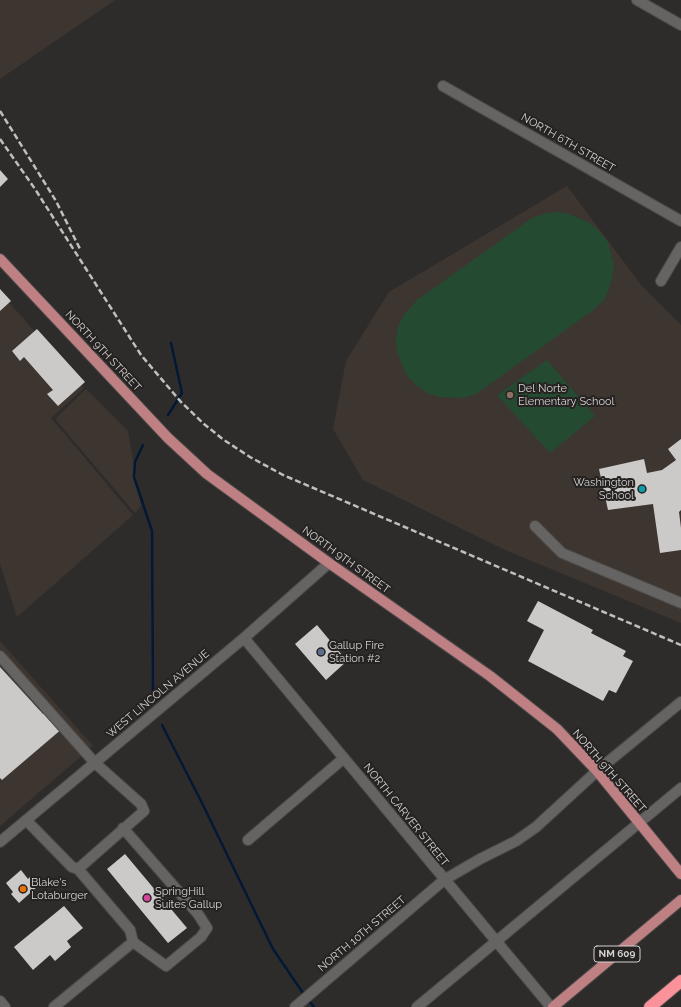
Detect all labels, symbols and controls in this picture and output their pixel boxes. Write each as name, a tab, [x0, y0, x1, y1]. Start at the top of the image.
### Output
street label: NORTH 6TH STREET	[519, 111, 617, 175]
street label: NORTH 9TH STREET	[62, 308, 144, 394]
place label: Del Norte Elementary School	[518, 382, 615, 408]
marker: Del Norte Elementary School	[505, 390, 515, 400]
place label: Washington School	[573, 476, 634, 502]
marker: Washington School	[637, 484, 647, 494]
street label: NORTH 9TH STREET	[299, 524, 393, 596]
place label: Gallup Fire Station #2	[329, 639, 384, 665]
street label: WEST LINCOLN AVENUE	[104, 647, 212, 741]
marker: Gallup Fire Station #2	[316, 647, 326, 657]
street label: NORTH 9TH STREET	[569, 727, 649, 815]
street label: NORTH CARVER STREET	[361, 761, 451, 869]
place label: Blake's Lotaburger	[31, 876, 88, 902]
marker: Blake's Lotaburger	[18, 884, 28, 894]
place label: SpringHill Suites Gallup	[155, 885, 222, 911]
marker: SpringHill Suites Gallup	[142, 893, 152, 903]
street label: NORTH 10TH STREET	[315, 893, 409, 975]
road number: NM 609	[594, 946, 640, 962]

